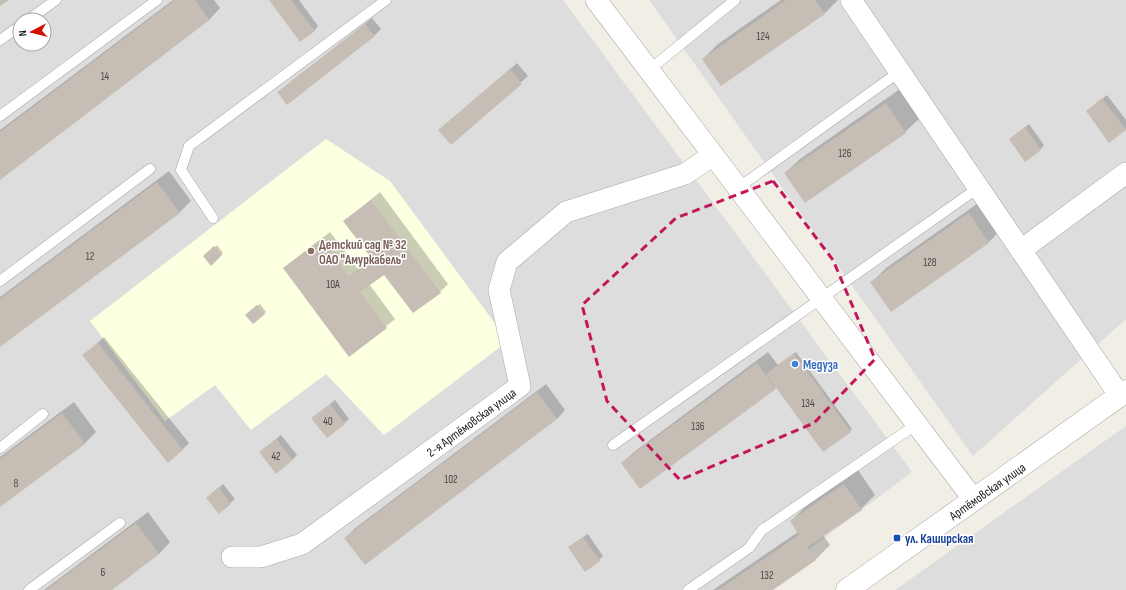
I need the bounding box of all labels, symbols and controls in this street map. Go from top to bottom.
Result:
north arrow [12,12,52,52]
text: N [16,29,29,37]
house number: 124 [756,30,770,43]
house number: 14 [101,70,110,83]
house number: 126 [838,147,852,160]
place label: Детский сад № 32 ОАО "Амуркабель" [319,237,407,268]
marker: Детский сад № 32 ОАО "Амуркабель" [306,246,316,256]
house number: 12 [86,250,95,263]
house number: 128 [923,256,937,269]
house number: 10А [326,278,340,291]
place label: Медуза [803,357,838,373]
marker: Медуза [790,359,800,369]
street label: 2-я Артёмовская улица [424,385,519,461]
house number: 134 [801,397,815,410]
house number: 40 [323,415,333,428]
house number: 136 [691,420,705,433]
house number: 42 [271,450,281,463]
street label: Артёмовская улица [946,460,1029,525]
house number: 102 [444,473,458,486]
house number: 8 [14,477,19,490]
place label: ул. Каширская [905,531,973,547]
marker: ул. Каширская [892,533,902,543]
house number: 6 [101,566,106,579]
house number: 132 [760,569,774,582]

